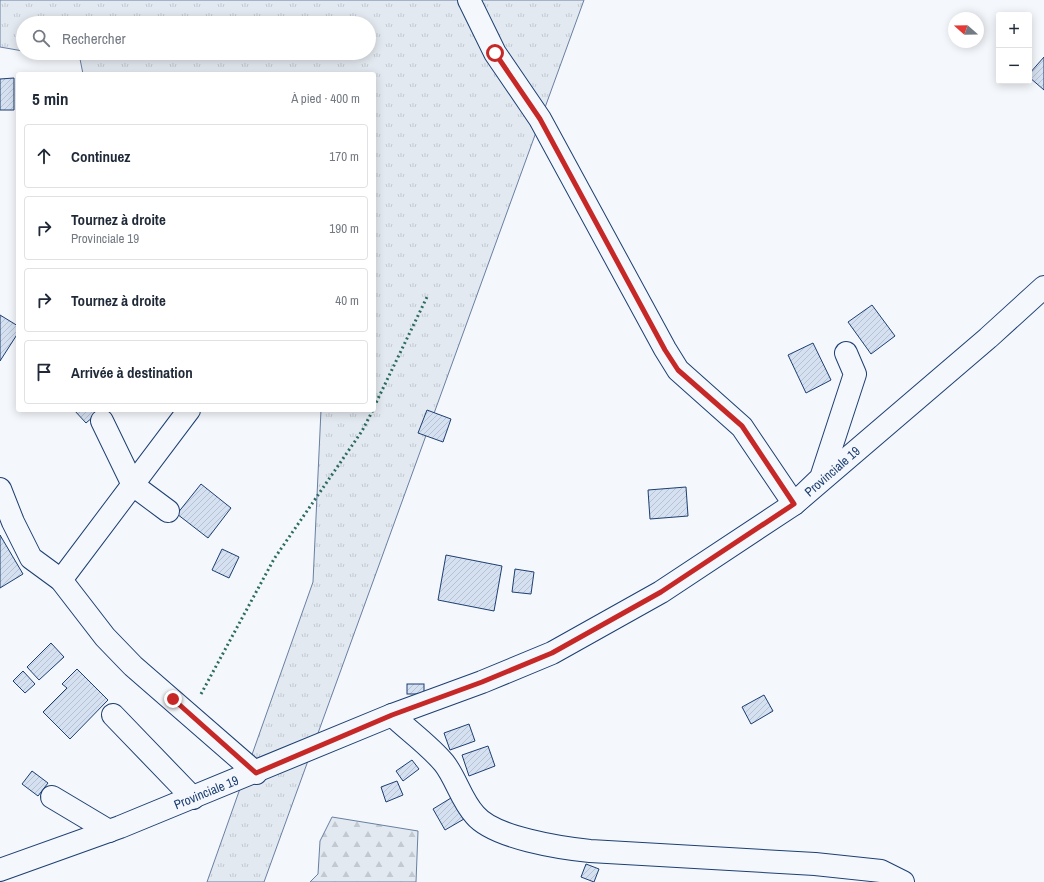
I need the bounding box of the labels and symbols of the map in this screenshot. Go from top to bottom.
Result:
north arrow [948,12,984,48]
route start [486,44,504,62]
street label: Provinciale 19 [801,443,864,500]
route end [164,690,182,708]
street label: Provinciale 19 [171,772,241,813]

